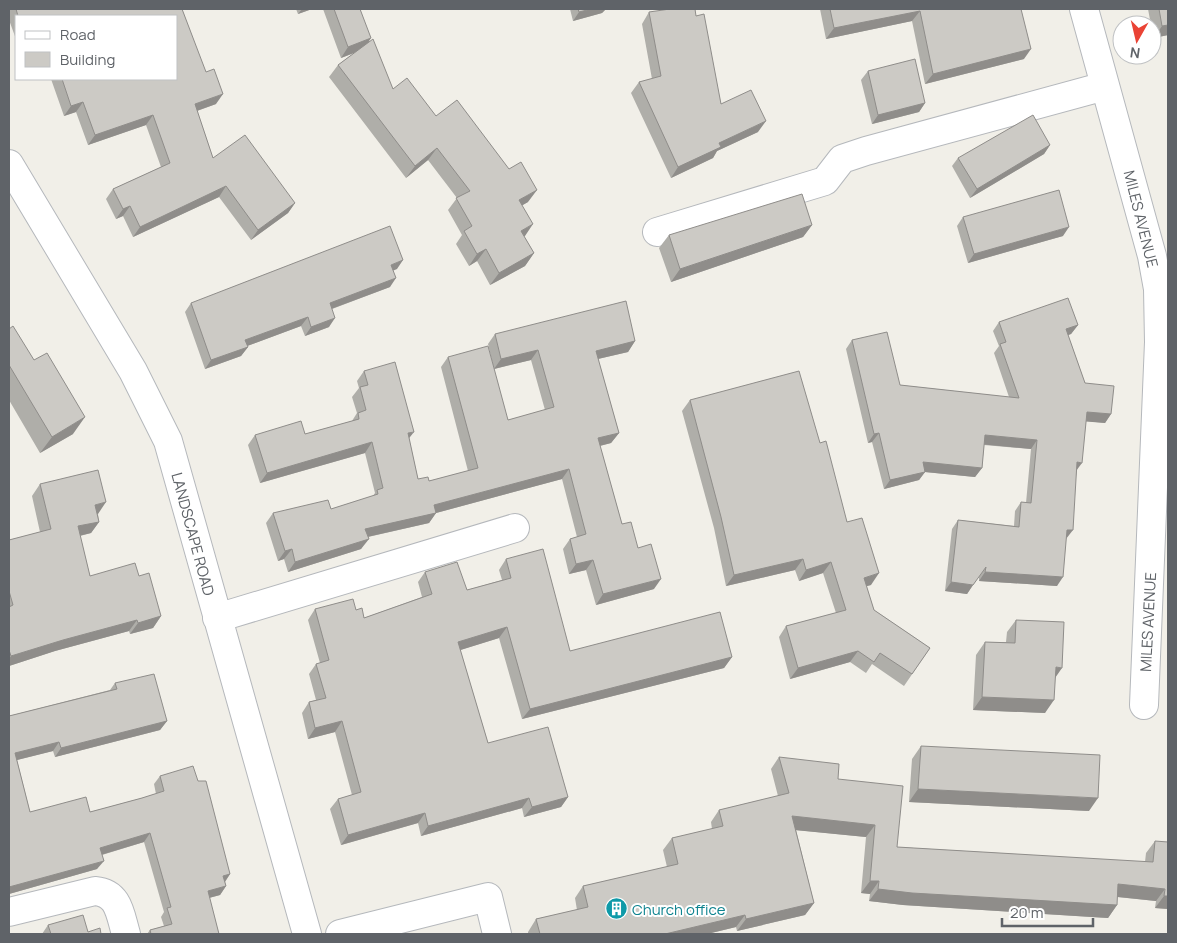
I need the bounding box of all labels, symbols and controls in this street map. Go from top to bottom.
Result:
legend [15,15,178,80]
north arrow [1112,15,1162,65]
text: Road [60,24,96,45]
text: N [1129,43,1141,63]
text: Building [60,49,115,70]
street label: MILES AVENUE [1119,168,1163,270]
street label: LANDSCAPE ROAD [166,470,220,598]
street label: MILES AVENUE [1135,572,1161,672]
scale bar [1002,896,1093,928]
building icon: Church office [604,897,628,921]
place label: Church office [632,899,726,920]
text: 20 m [1010,902,1043,923]

